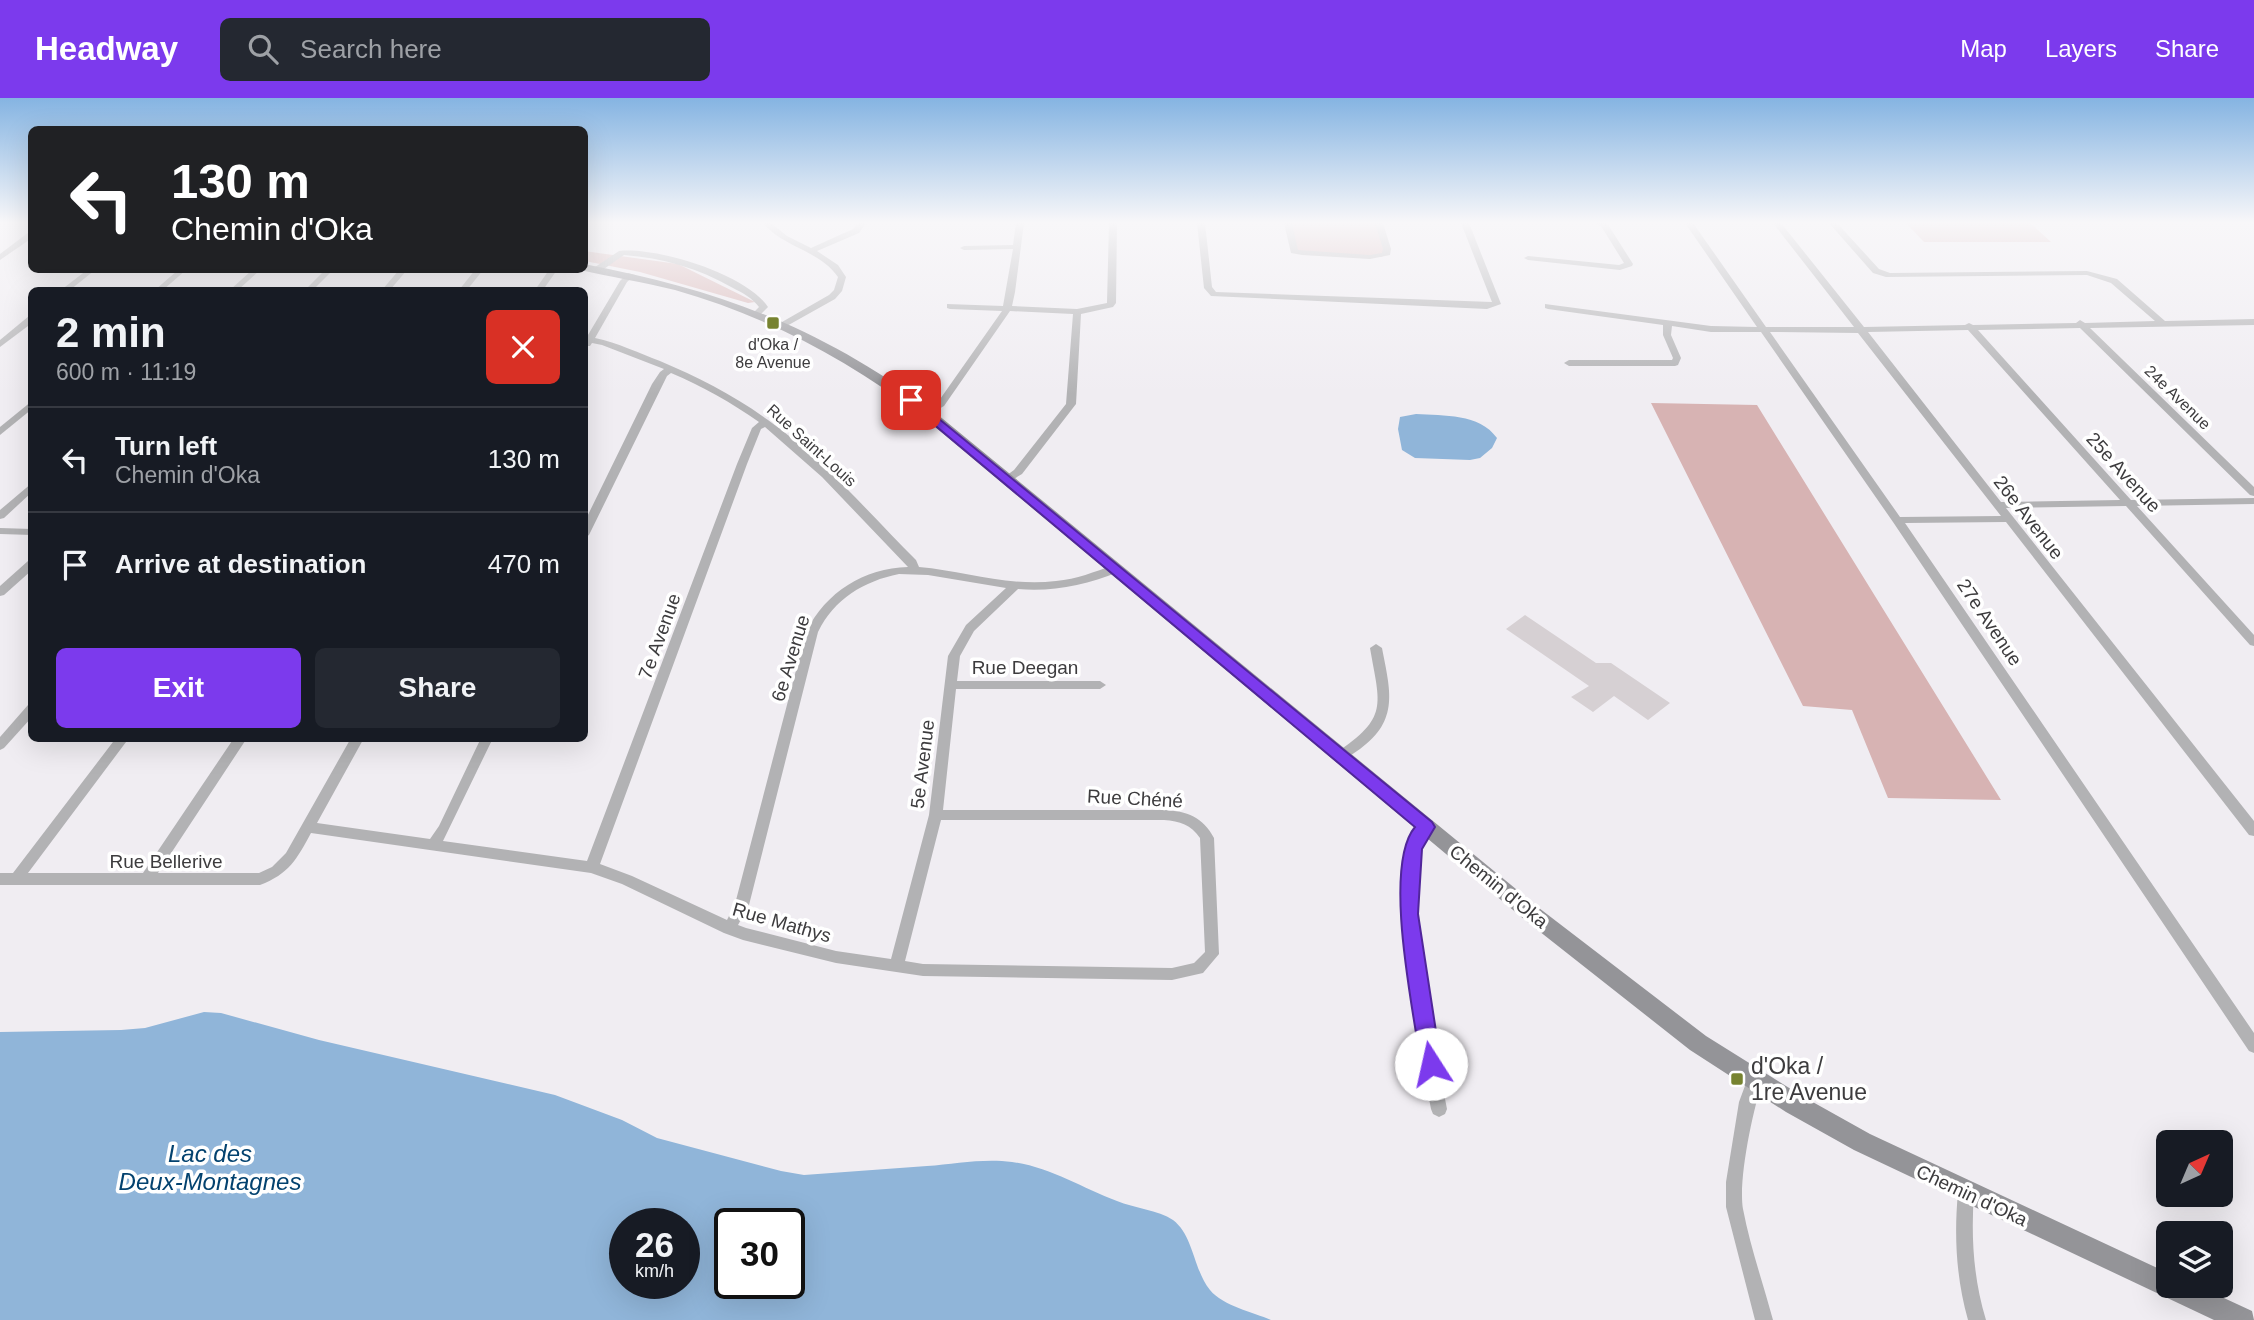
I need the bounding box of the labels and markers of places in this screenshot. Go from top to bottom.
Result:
marker: d'Oka / 8e Avenue [765,315,781,331]
place label: d'Oka / 8e Avenue [735,336,811,371]
pin [881,370,941,430]
place label: d'Oka / 1re Avenue [1751,1053,1867,1105]
marker: d'Oka / 1re Avenue [1729,1071,1745,1087]

